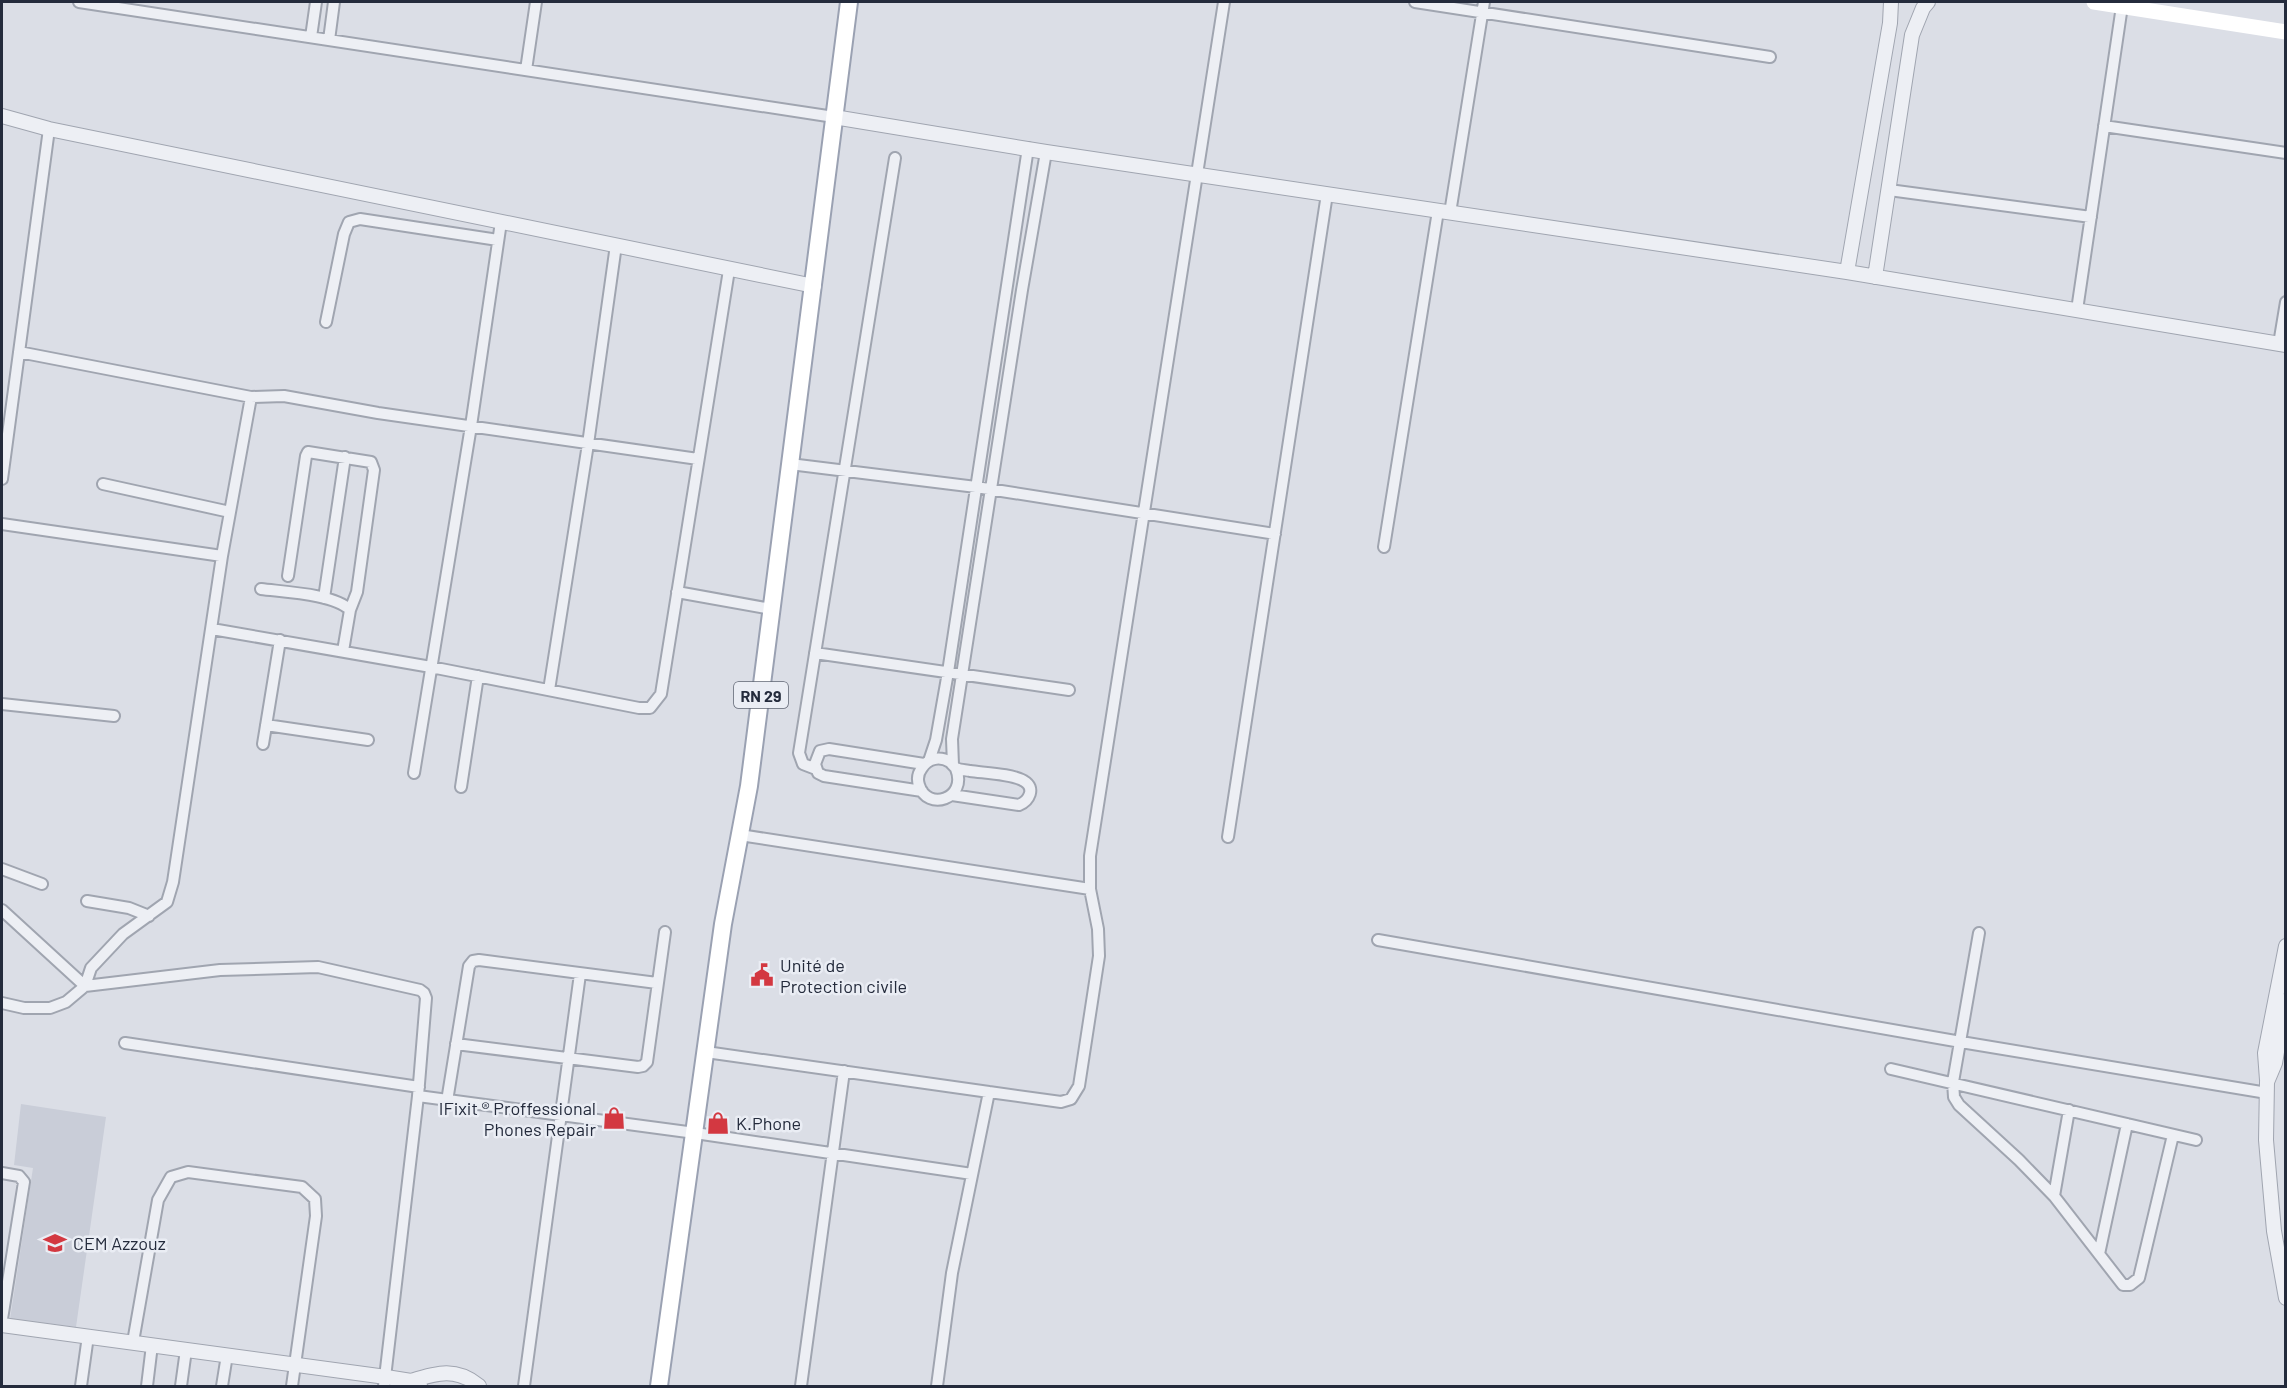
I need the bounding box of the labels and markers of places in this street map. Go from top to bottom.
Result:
place label: Unité de Protection civile [780,954,907,997]
public building icon: Unité de Protection civile [749,962,775,988]
place label: IFixit ® Proffessional Phones Repair [439,1097,596,1140]
shop icon: IFixit ® Proffessional Phones Repair [601,1105,627,1131]
shop icon: K.Phone [705,1110,731,1136]
place label: K.Phone [736,1112,801,1134]
school or university icon: CEM Azzouz [42,1230,68,1256]
place label: CEM Azzouz [73,1232,166,1254]

